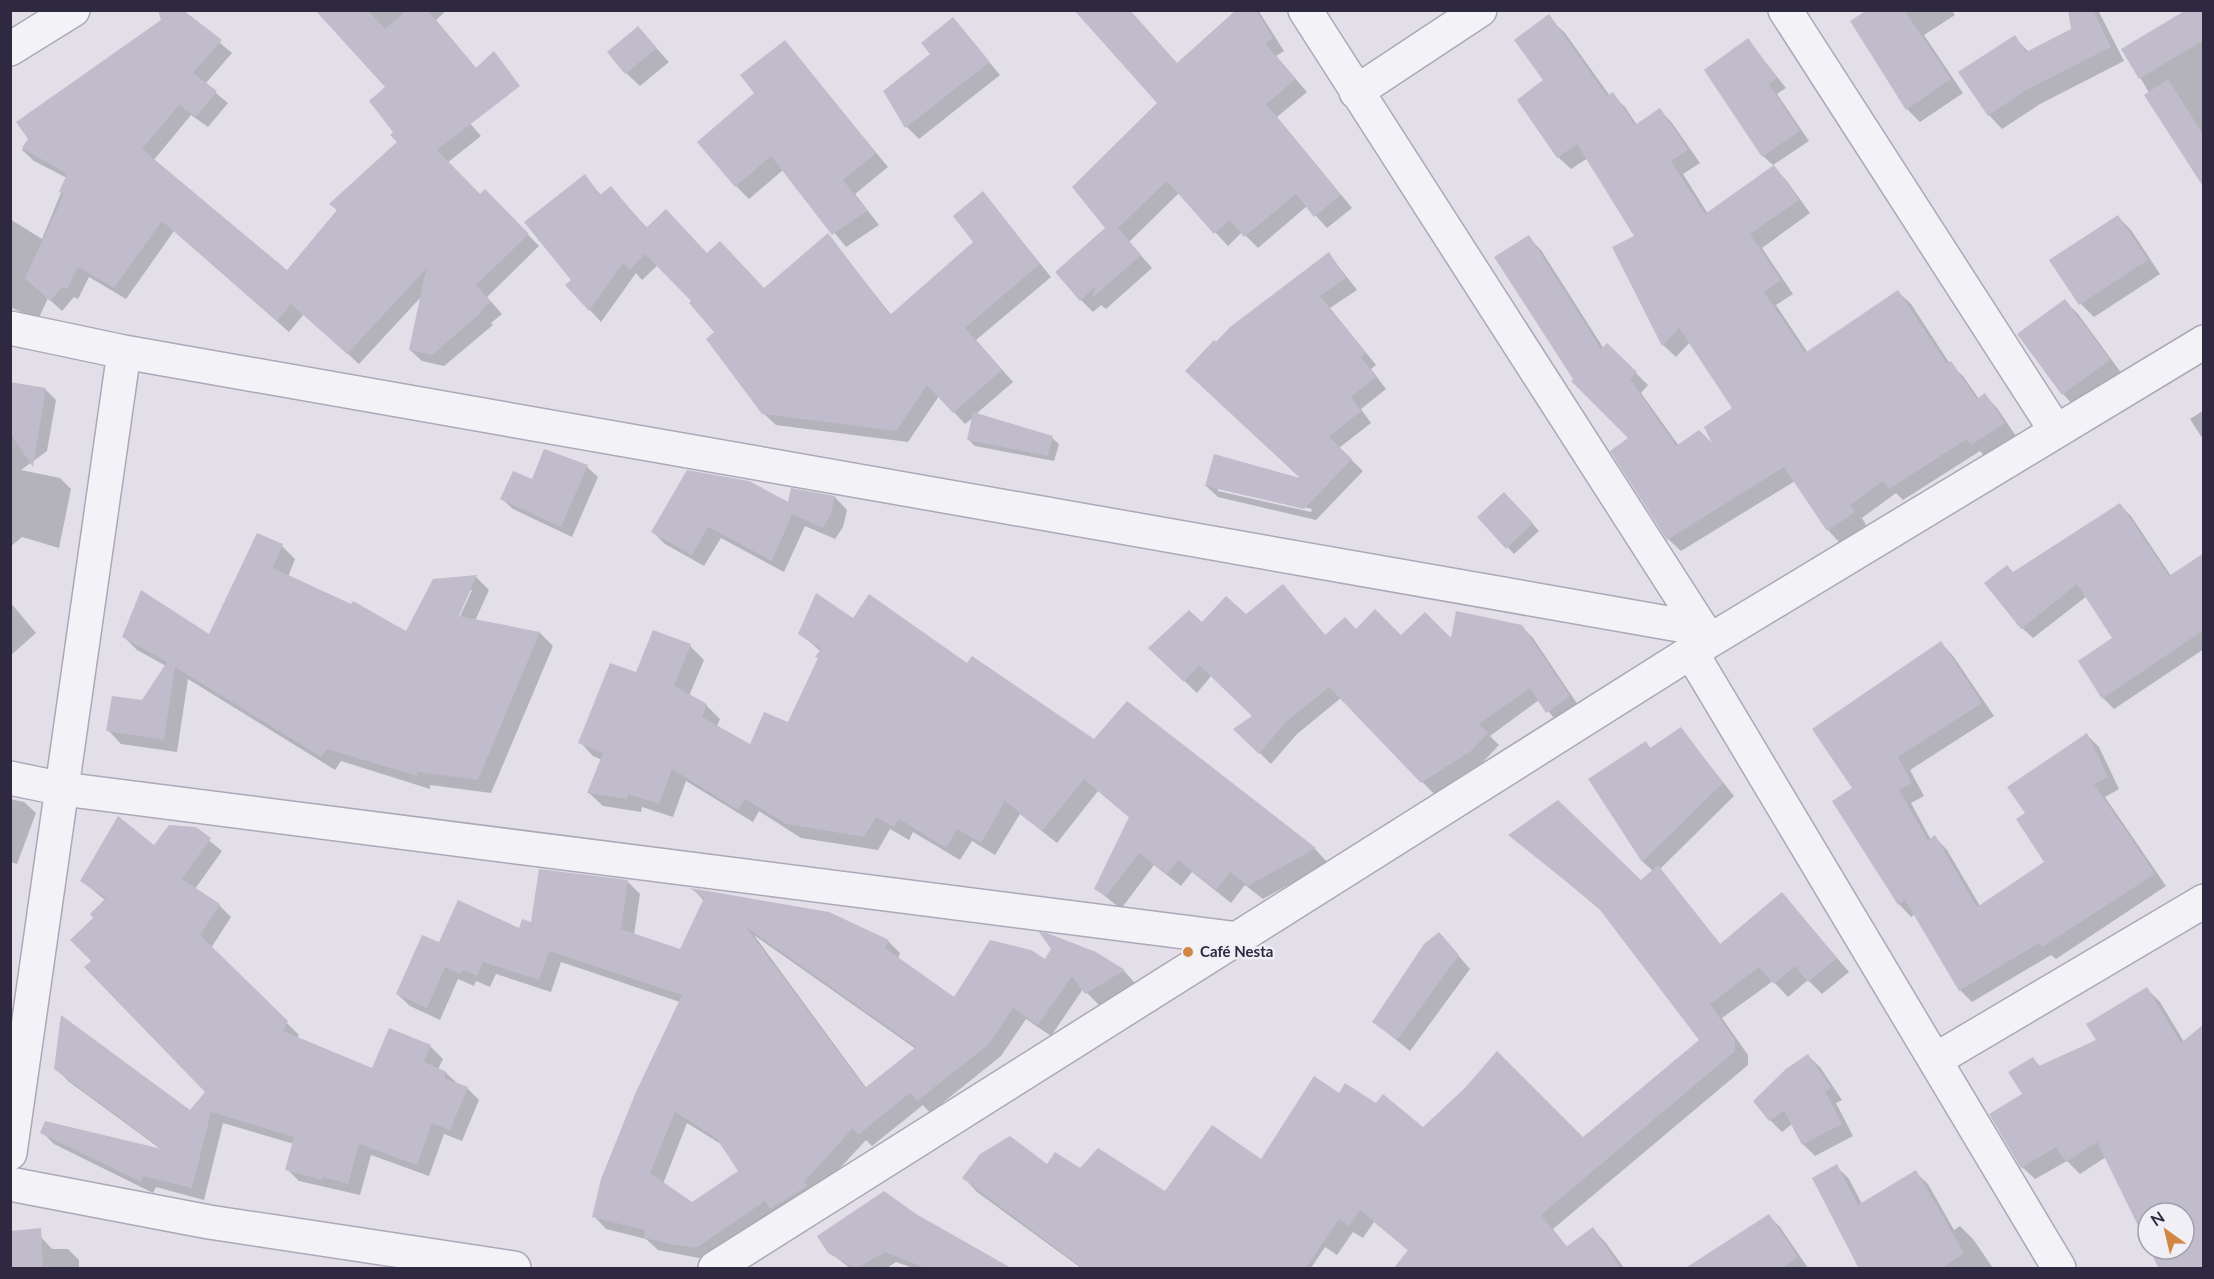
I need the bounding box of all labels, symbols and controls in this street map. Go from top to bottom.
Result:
place label: Café Nesta [1200,942,1273,960]
marker: Café Nesta [1181,945,1195,959]
north arrow [2136,1201,2196,1261]
text: N [2147,1207,2168,1229]

